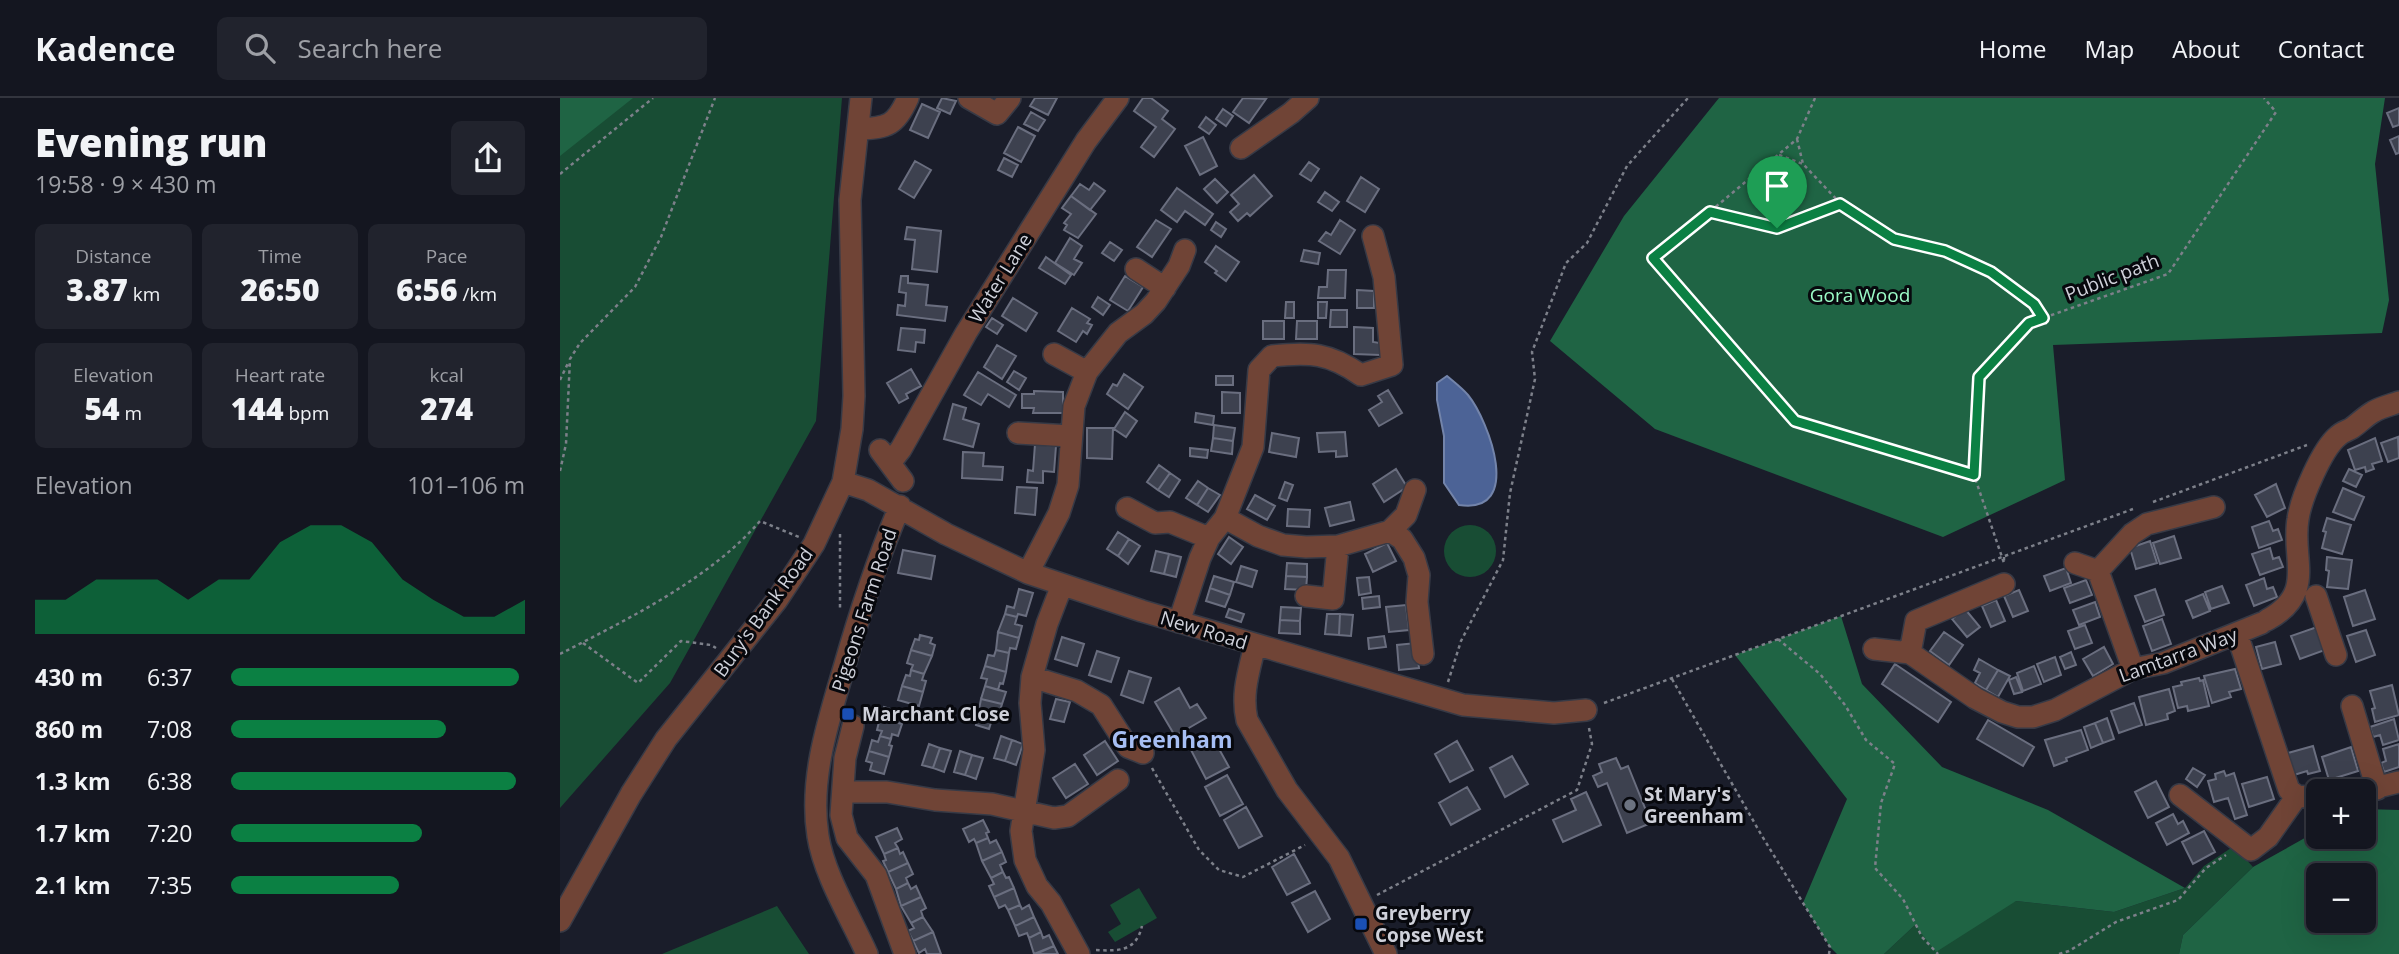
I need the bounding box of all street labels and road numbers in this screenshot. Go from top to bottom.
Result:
street label: Water Lane [962,228,1038,328]
street label: Public path [2061,247,2163,307]
street label: Pigeons Farm Road [825,525,903,695]
street label: Bury's Bank Road [707,542,819,682]
street label: New Road [1157,604,1251,656]
street label: Lamtarra Way [2115,621,2241,688]

